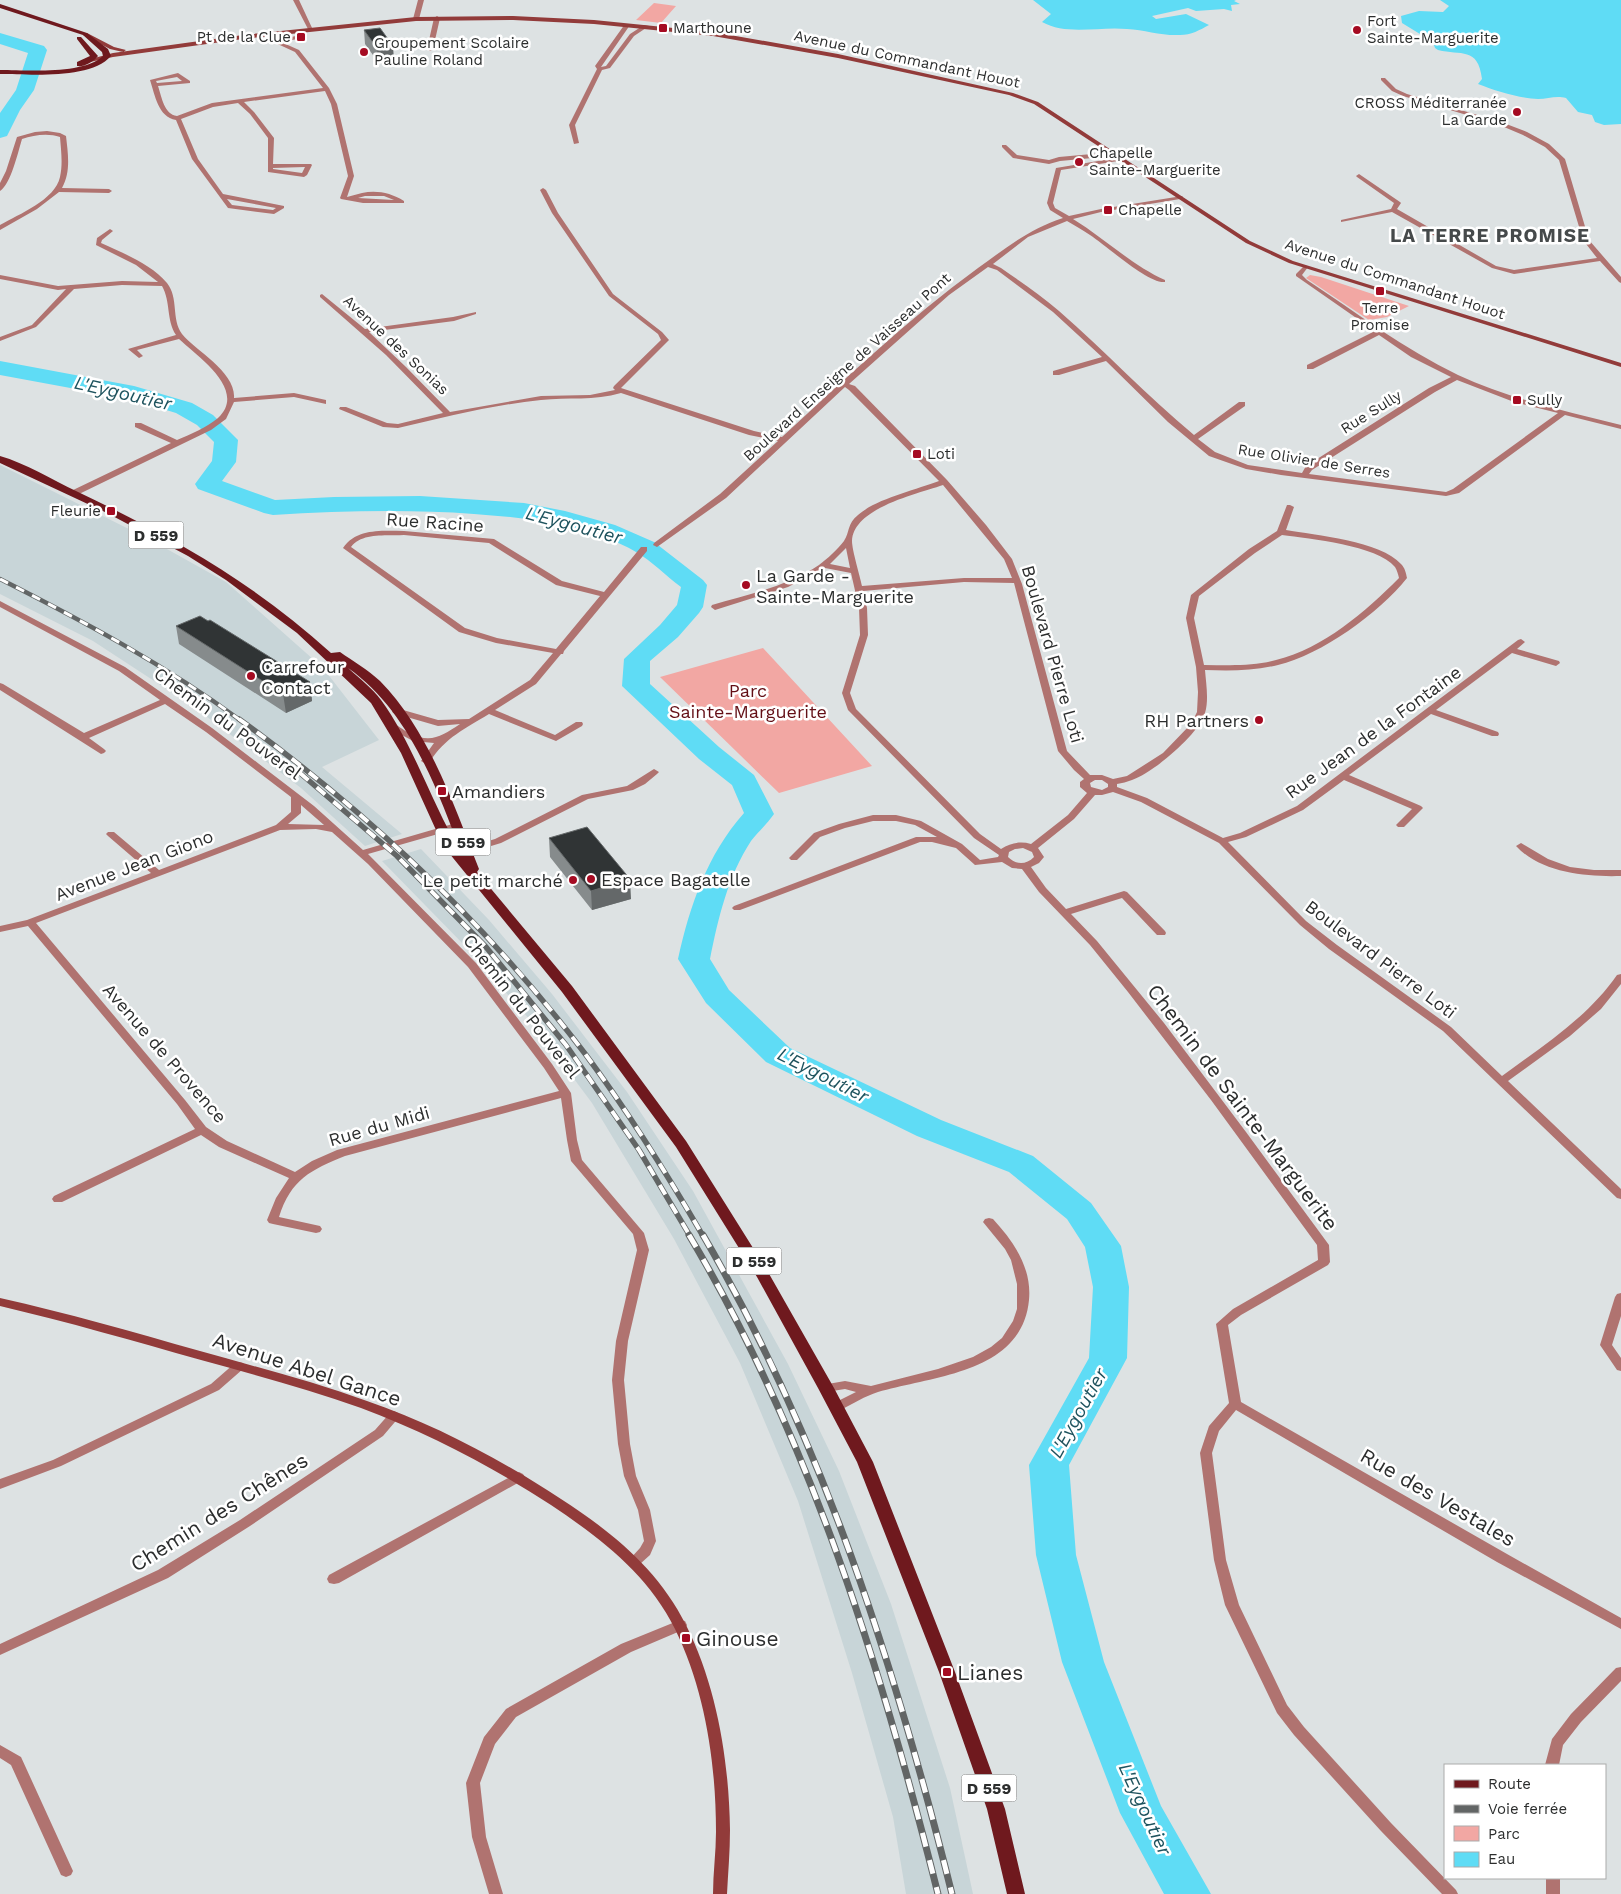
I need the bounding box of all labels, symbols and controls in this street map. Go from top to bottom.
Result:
place label: Fort Sainte-Marguerite [1367,12,1499,47]
place label: Marthoune [673,19,752,37]
marker: Marthoune [657,22,669,34]
marker: Fort Sainte-Marguerite [1351,24,1363,36]
street label: Avenue du Commandant Houot [792,26,1022,92]
place label: Pt de la Clue [197,28,291,46]
marker: Pt de la Clue [295,31,307,43]
place label: Groupement Scolaire Pauline Roland [374,34,529,69]
marker: Groupement Scolaire Pauline Roland [358,46,370,58]
place label: CROSS Méditerranée La Garde [1354,94,1507,129]
marker: CROSS Méditerranée La Garde [1511,106,1523,118]
place label: Chapelle Sainte-Marguerite [1089,144,1221,179]
marker: Chapelle Sainte-Marguerite [1073,156,1085,168]
place label: Chapelle [1118,201,1182,219]
marker: Chapelle [1102,204,1114,216]
district label: LA TERRE PROMISE [1390,224,1590,247]
street label: Avenue du Commandant Houot [1283,235,1508,323]
street label: Boulevard Enseigne de Vaisseau Pont [740,269,955,465]
marker: Terre Promise [1374,285,1386,297]
street label: Avenue des Sonias [340,292,452,399]
place label: Terre Promise [1351,299,1409,334]
water label: L'Eygoutier [72,371,174,415]
street label: Rue Sully [1337,386,1405,438]
place label: Sully [1527,391,1563,409]
marker: Sully [1511,394,1523,406]
street label: Rue Olivier de Serres [1237,440,1392,482]
place label: Loti [927,445,955,463]
marker: Loti [911,448,923,460]
water label: L'Eygoutier [523,501,625,549]
place label: Fleurie [51,502,101,520]
marker: Fleurie [105,505,117,517]
street label: Rue Racine [385,508,485,536]
road number: D 559 [128,522,184,548]
street label: Boulevard Pierre Loti [1018,563,1088,745]
place label: La Garde - Sainte-Marguerite [756,565,914,607]
marker: La Garde - Sainte-Marguerite [740,579,752,591]
place label: Carrefour Contact [261,656,344,698]
street label: Rue Jean de la Fontaine [1281,661,1465,803]
street label: Chemin du Pouverel [150,662,306,784]
marker: Carrefour Contact [245,670,257,682]
park label: Parc Sainte-Marguerite [669,680,827,722]
place label: RH Partners [1144,710,1249,731]
marker: RH Partners [1253,714,1265,726]
place label: Amandiers [452,781,545,802]
marker: Amandiers [436,785,448,797]
street label: Avenue Jean Giono [52,825,216,905]
road number: D 559 [436,829,490,856]
place label: Espace Bagatelle [601,869,751,890]
place label: Le petit marché [423,870,563,891]
marker: Espace Bagatelle [585,873,597,885]
marker: Le petit marché [567,874,579,886]
street label: Boulevard Pierre Loti [1301,895,1461,1023]
street label: Chemin du Pouverel [459,930,585,1083]
street label: Avenue de Provence [99,979,231,1127]
street label: Chemin de Sainte-Marguerite [1142,979,1344,1235]
water label: L'Eygoutier [774,1042,873,1108]
street label: Rue du Midi [326,1102,432,1150]
road number: D 559 [726,1248,782,1274]
street label: Avenue Abel Gance [210,1327,404,1411]
water label: L'Eygoutier [1044,1364,1112,1462]
street label: Rue des Vestales [1356,1442,1520,1552]
street label: Chemin des Chênes [126,1447,312,1577]
place label: Ginouse [696,1626,779,1651]
marker: Ginouse [680,1632,692,1644]
place label: Lianes [957,1660,1023,1685]
marker: Lianes [941,1666,953,1678]
water label: L'Eygoutier [1114,1759,1177,1859]
legend [1444,1764,1606,1879]
road number: D 559 [962,1775,1016,1802]
text: Route [1488,1775,1531,1793]
text: Voie ferrée [1488,1800,1567,1818]
text: Parc [1488,1825,1520,1843]
text: Eau [1488,1850,1515,1868]

